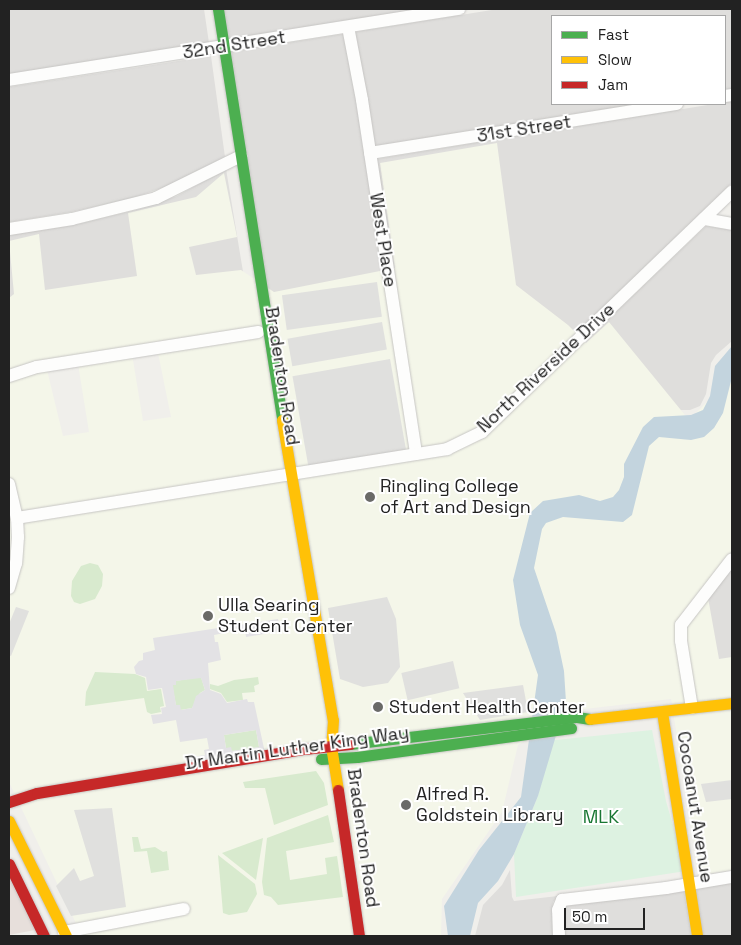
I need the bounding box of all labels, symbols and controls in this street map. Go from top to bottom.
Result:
legend [551,15,726,105]
text: Fast [598,25,629,44]
street label: 32nd Street [181,26,287,64]
text: Slow [598,50,632,69]
text: Jam [598,75,628,94]
street label: 31st Street [475,111,573,147]
street label: West Place [365,191,401,289]
street label: North Riverside Drive [473,299,619,437]
street label: Bradenton Road [260,305,304,447]
place label: Ringling College of Art and Design [380,476,531,518]
marker: Ringling College of Art and Design [364,491,376,503]
place label: Ulla Searing Student Center [218,595,353,638]
marker: Ulla Searing Student Center [202,610,214,622]
place label: Student Health Center [389,696,585,718]
marker: Student Health Center [371,700,385,714]
street label: Dr Martin Luther King Way [184,722,410,774]
street label: Cocoanut Avenue [672,730,718,884]
street label: Bradenton Road [343,767,383,909]
place label: Alfred R. Goldstein Library [416,784,563,826]
marker: Alfred R. Goldstein Library [400,799,412,811]
park label: MLK [583,806,619,828]
scale bar [566,898,647,930]
text: 50 m [572,907,607,926]

